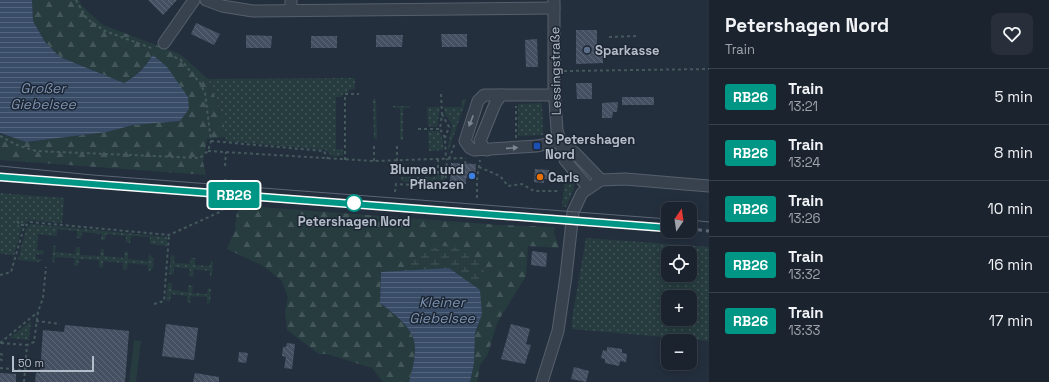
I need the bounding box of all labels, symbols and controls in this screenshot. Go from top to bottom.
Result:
text: Petershagen Nord [725,13,889,38]
button: heart [991,13,1033,55]
street label: Lessingstraße [546,27,565,115]
text: Train [725,41,755,58]
place label: Sparkasse [595,42,660,59]
marker: Sparkasse [582,45,592,55]
water label: Großer Giebelsee [10,79,77,113]
text: Train [788,79,824,98]
text: 5 min [994,87,1033,106]
text: RB26 [733,88,768,106]
text: 13:21 [788,98,818,115]
one-way arrow [468,115,474,127]
place label: S Petershagen Nord [545,131,635,163]
text: Train [788,135,824,154]
marker: S Petershagen Nord [532,141,542,151]
text: 8 min [994,143,1033,162]
one-way arrow [506,144,518,151]
text: RB26 [733,144,768,162]
text: 13:24 [788,154,820,171]
place label: Blumen und Pflanzen [390,161,464,193]
place label: Carls [548,169,579,186]
marker: Blumen und Pflanzen [467,171,477,181]
marker: Carls [535,172,545,182]
line badge: RB26 [206,182,262,208]
text: RB26 [216,186,252,204]
text: Train [788,191,824,210]
marker: Petershagen Nord [345,194,363,212]
text: 10 min [987,199,1033,218]
text: RB26 [733,200,768,218]
north arrow [661,202,697,238]
map controls [661,202,697,370]
text: 13:26 [788,210,821,227]
place label: Petershagen Nord [298,213,410,230]
button: locate [661,246,697,282]
text: Train [788,247,824,266]
text: 16 min [988,255,1033,274]
text: RB26 [733,256,768,274]
text: 13:32 [788,266,820,283]
button: + [661,290,697,326]
water label: Kleiner Giebelsee [409,293,476,327]
text: Train [788,303,824,322]
text: 17 min [989,311,1033,330]
text: RB26 [733,312,768,330]
text: 13:33 [788,322,820,339]
button: − [661,334,697,370]
scale bar [12,354,94,373]
text: 50 m [18,356,44,370]

